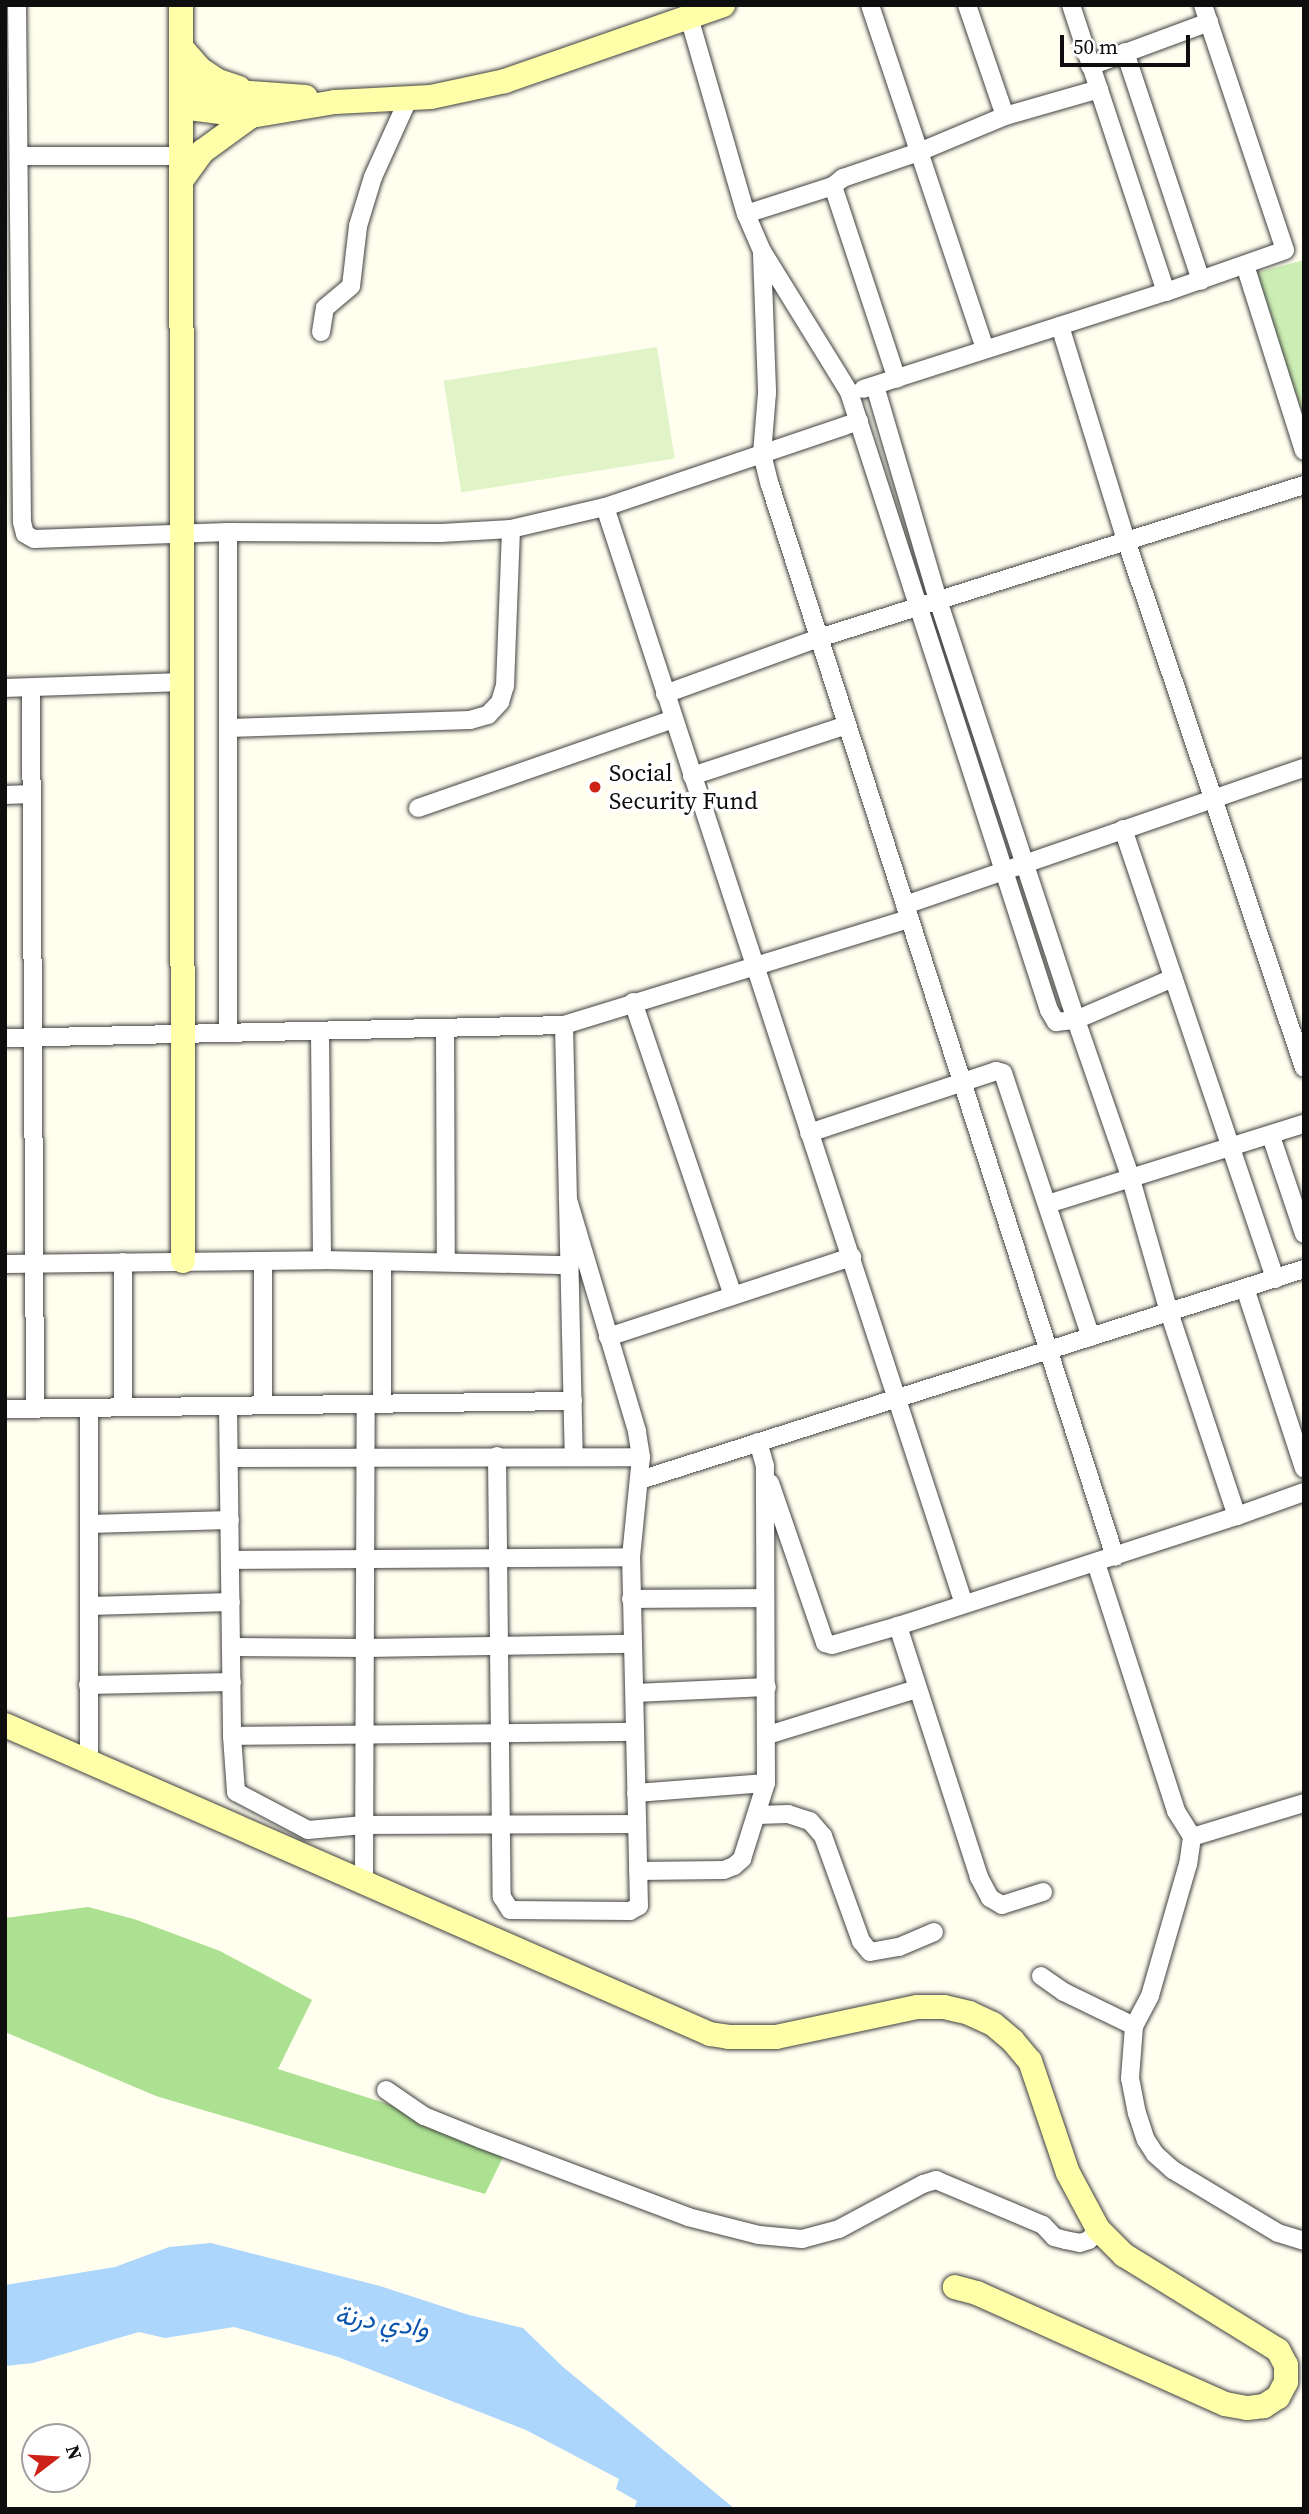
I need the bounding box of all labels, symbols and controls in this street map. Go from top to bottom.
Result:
scale bar [1064,21,1194,65]
text: 50 m [1073,32,1118,61]
place label: Social Security Fund [609,759,758,815]
marker: Social Security Fund [587,779,603,795]
water label: وادي درنة [333,2299,431,2345]
north arrow [21,2423,91,2493]
text: N [60,2442,89,2463]

